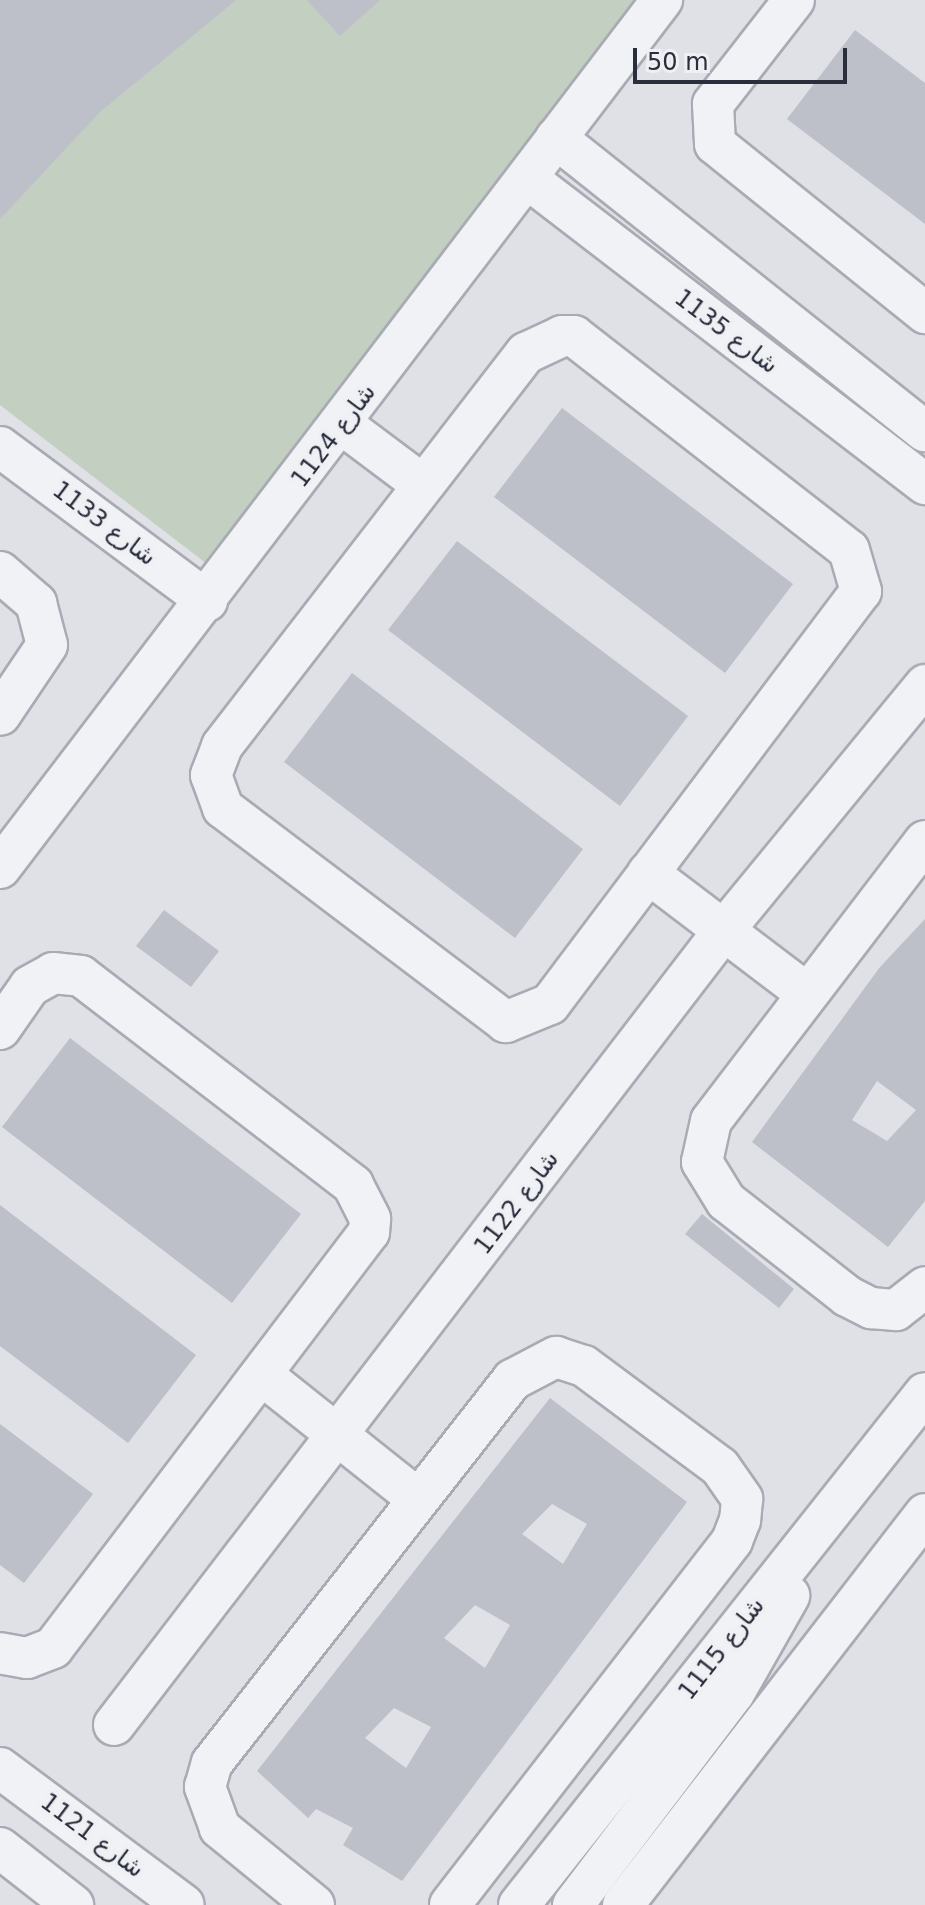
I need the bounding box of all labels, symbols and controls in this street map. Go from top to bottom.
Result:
scale bar [637,32,851,82]
text: 50 m [647,48,709,76]
street label: شارع 1135 [669,284,783,380]
street label: شارع 1124 [286,379,382,493]
street label: شارع 1133 [47,476,161,572]
street label: شارع 1122 [469,1146,565,1260]
street label: شارع 1115 [673,1592,771,1706]
street label: شارع 1121 [35,1788,149,1884]

